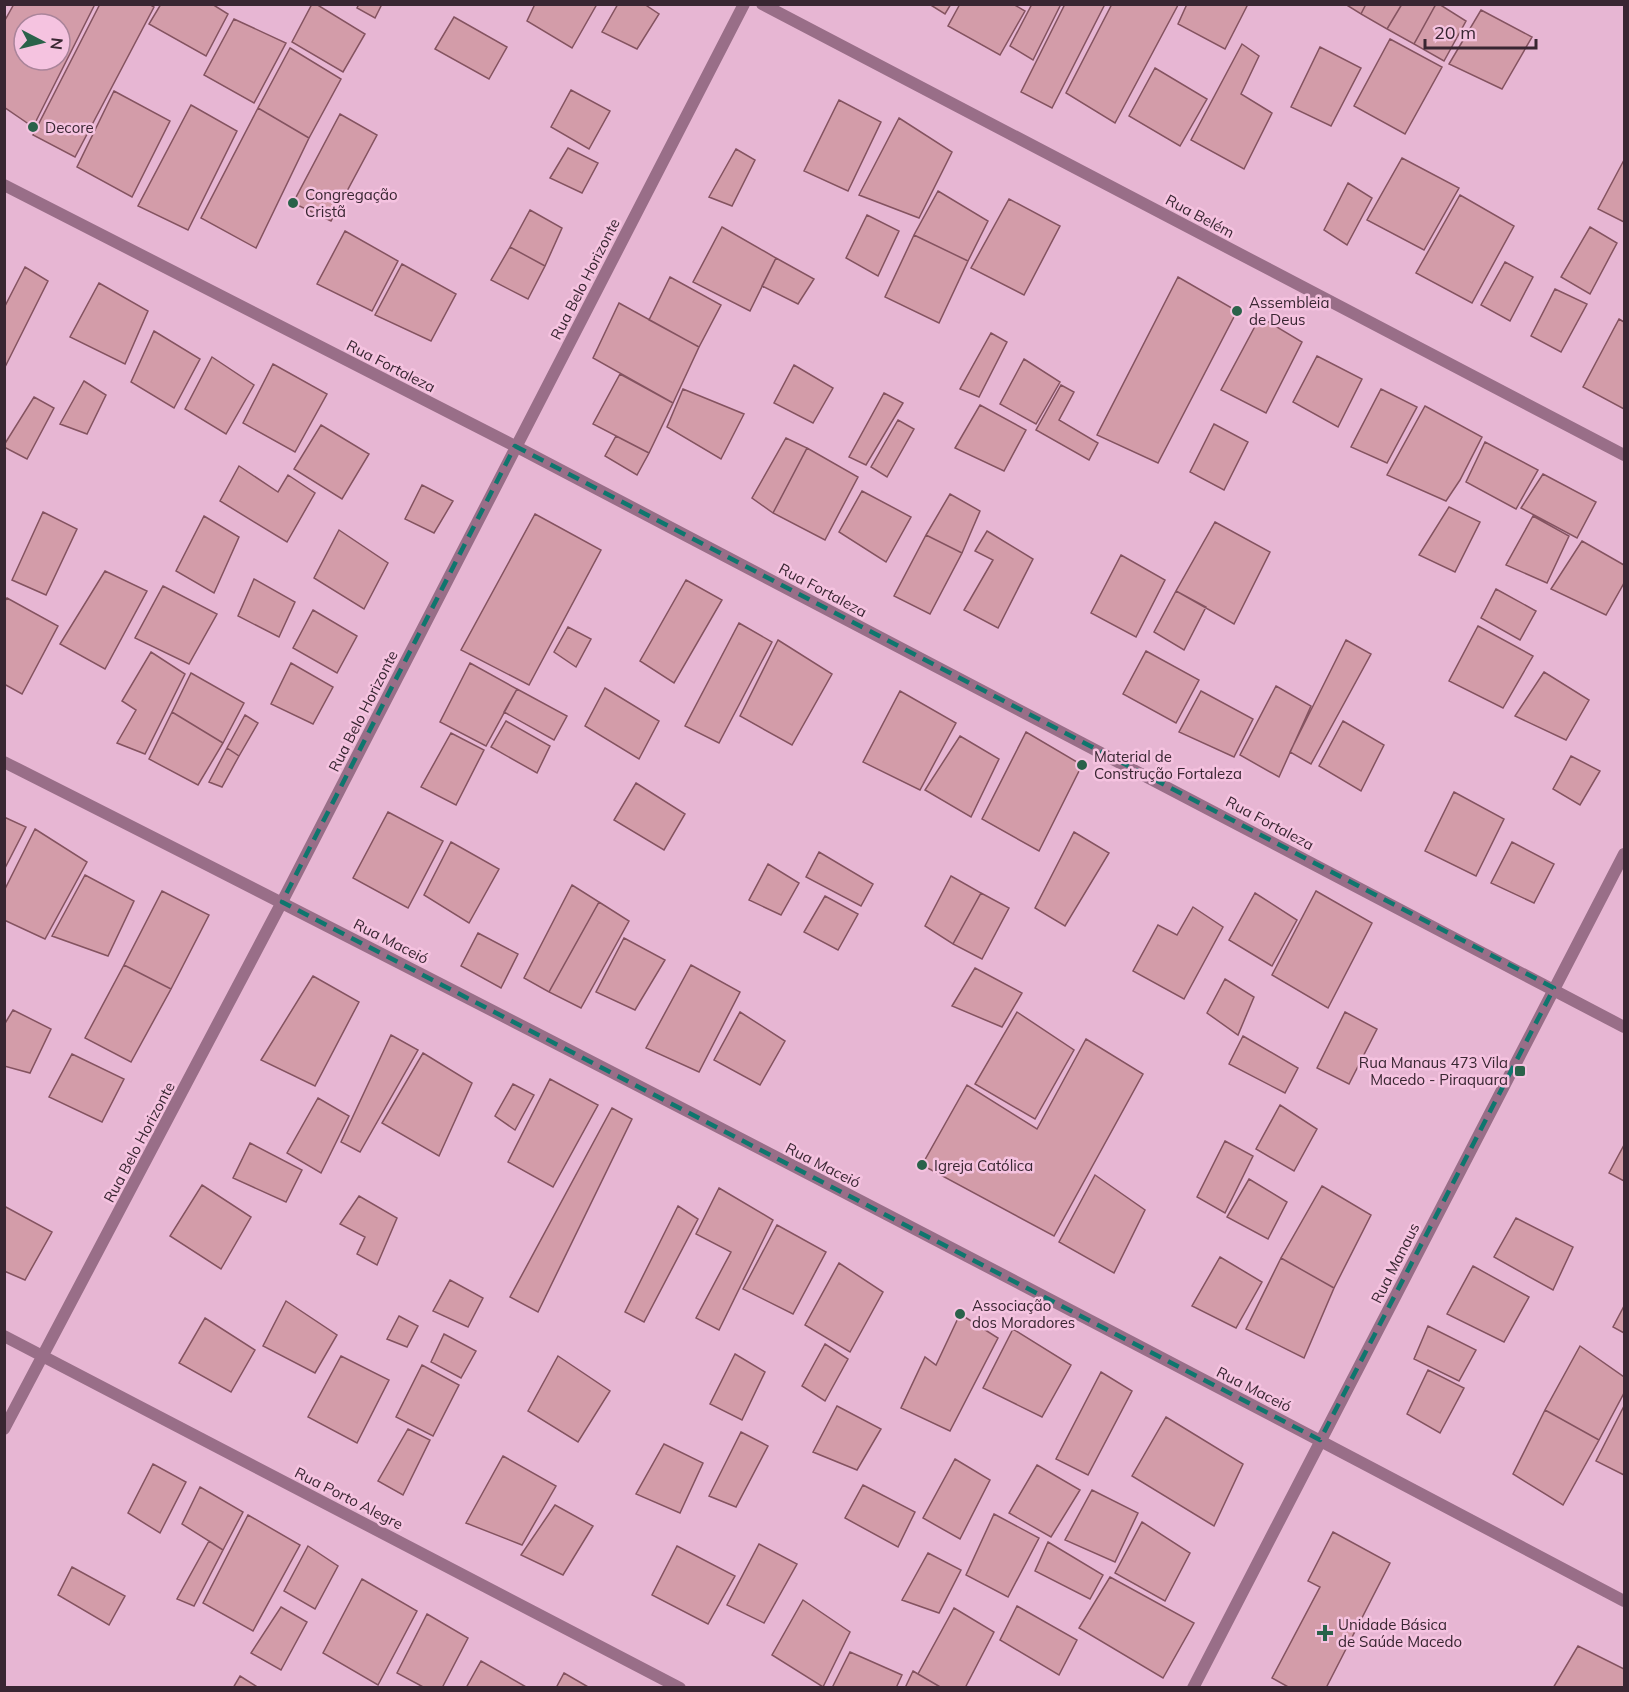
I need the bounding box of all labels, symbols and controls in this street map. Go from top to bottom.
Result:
north arrow [12,12,72,72]
scale bar [1425,12,1536,50]
text: 20 m [1434,21,1476,44]
text: N [46,37,68,51]
place label: Decore [45,118,94,137]
marker: Decore [26,120,40,134]
place label: Congregação Cristã [305,185,398,221]
street label: Rua Belém [1162,190,1238,242]
marker: Congregação Cristã [286,196,300,210]
street label: Rua Belo Horizonte [546,215,624,343]
place label: Assembleia de Deus [1249,293,1329,329]
marker: Assembleia de Deus [1230,304,1244,318]
street label: Rua Fortaleza [343,335,439,397]
street label: Rua Fortaleza [776,559,870,621]
street label: Rua Belo Horizonte [324,647,402,775]
place label: Material de Construção Fortaleza [1094,747,1242,783]
marker: Material de Construção Fortaleza [1075,758,1089,772]
street label: Rua Fortaleza [1223,792,1317,854]
street label: Rua Maceió [350,914,432,968]
place label: Rua Manaus 473 Vila Macedo - Piraquara [1359,1053,1508,1089]
marker: Rua Manaus 473 Vila Macedo - Piraquara [1513,1064,1527,1078]
street label: Rua Belo Horizonte [99,1078,179,1206]
street label: Rua Maceió [782,1138,864,1192]
place label: Igreja Católica [934,1156,1033,1175]
marker: Igreja Católica [915,1158,929,1172]
street label: Rua Manaus [1367,1220,1423,1306]
place label: Associação dos Moradores [972,1296,1075,1332]
marker: Associação dos Moradores [953,1307,967,1321]
street label: Rua Maceió [1213,1362,1295,1416]
street label: Rua Porto Alegre [292,1463,406,1533]
place label: Unidade Básica de Saúde Macedo [1338,1615,1462,1651]
marker: Unidade Básica de Saúde Macedo [1316,1624,1334,1642]

